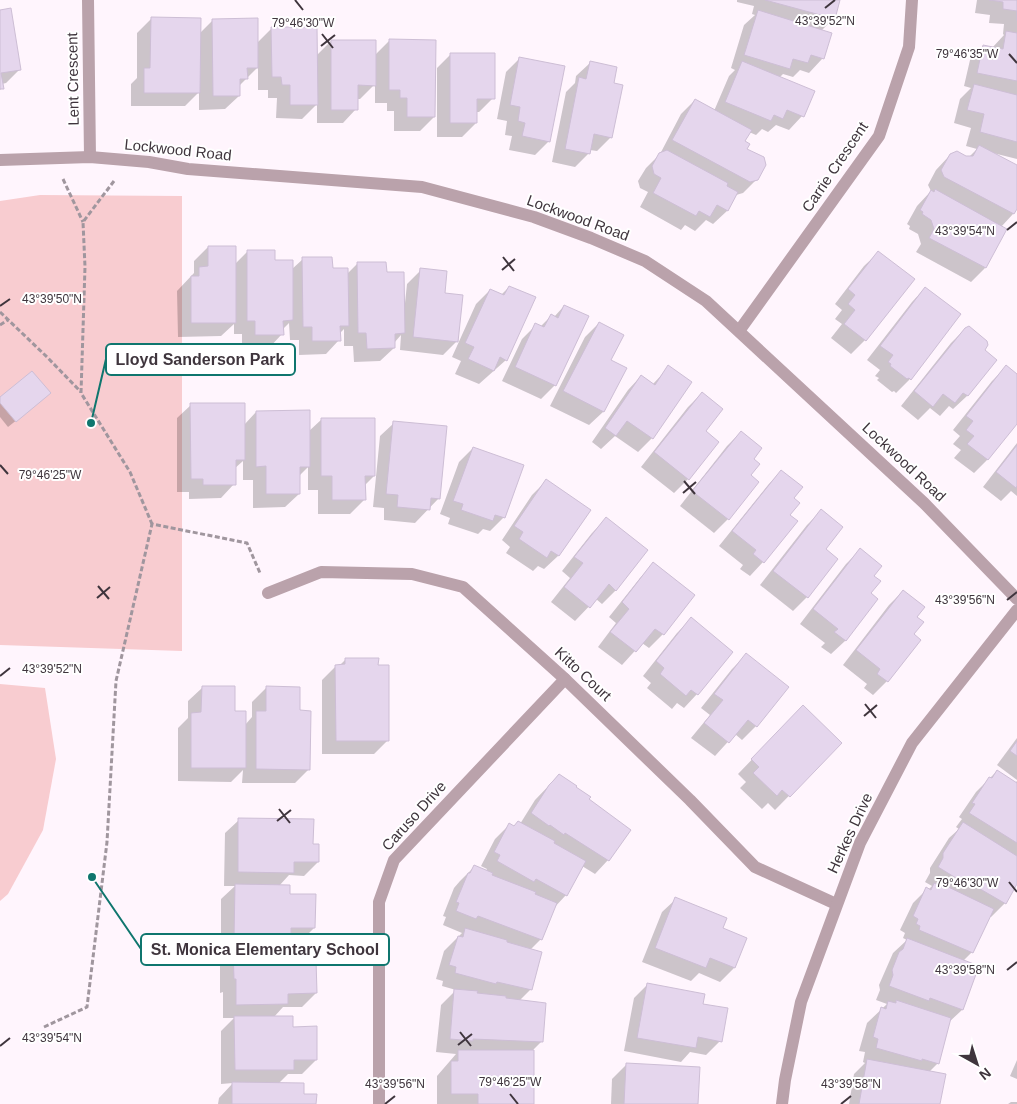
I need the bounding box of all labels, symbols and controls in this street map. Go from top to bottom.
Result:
text: 43°39'52"N [795,14,855,28]
text: 79°46'30"W [272,16,335,30]
street label: Lent Crescent [63,31,82,126]
text: 79°46'35"W [936,47,999,61]
street label: Carrie Crescent [798,118,871,215]
street label: Lockwood Road [124,135,232,164]
street label: Lockwood Road [525,191,632,244]
text: 43°39'54"N [935,224,995,238]
text: 43°39'50"N [22,292,82,306]
callout: Lloyd Sanderson Park [106,344,295,375]
text: Lloyd Sanderson Park [116,351,285,368]
street label: Lockwood Road [859,419,949,505]
text: 79°46'25"W [19,468,82,482]
text: 43°39'56"N [935,593,995,607]
street label: Kitto Court [552,643,616,705]
text: 43°39'52"N [22,662,82,676]
street label: Caruso Drive [378,777,449,854]
street label: Herkes Drive [824,790,876,876]
text: 79°46'30"W [936,876,999,890]
callout: St. Monica Elementary School [141,934,389,965]
text: St. Monica Elementary School [151,941,379,958]
text: 43°39'58"N [935,963,995,977]
text: 43°39'54"N [22,1031,82,1045]
north arrow [952,1039,1002,1089]
text: N [976,1065,994,1084]
text: 79°46'25"W [479,1075,542,1089]
text: 43°39'56"N [365,1077,425,1091]
text: 43°39'58"N [821,1077,881,1091]

